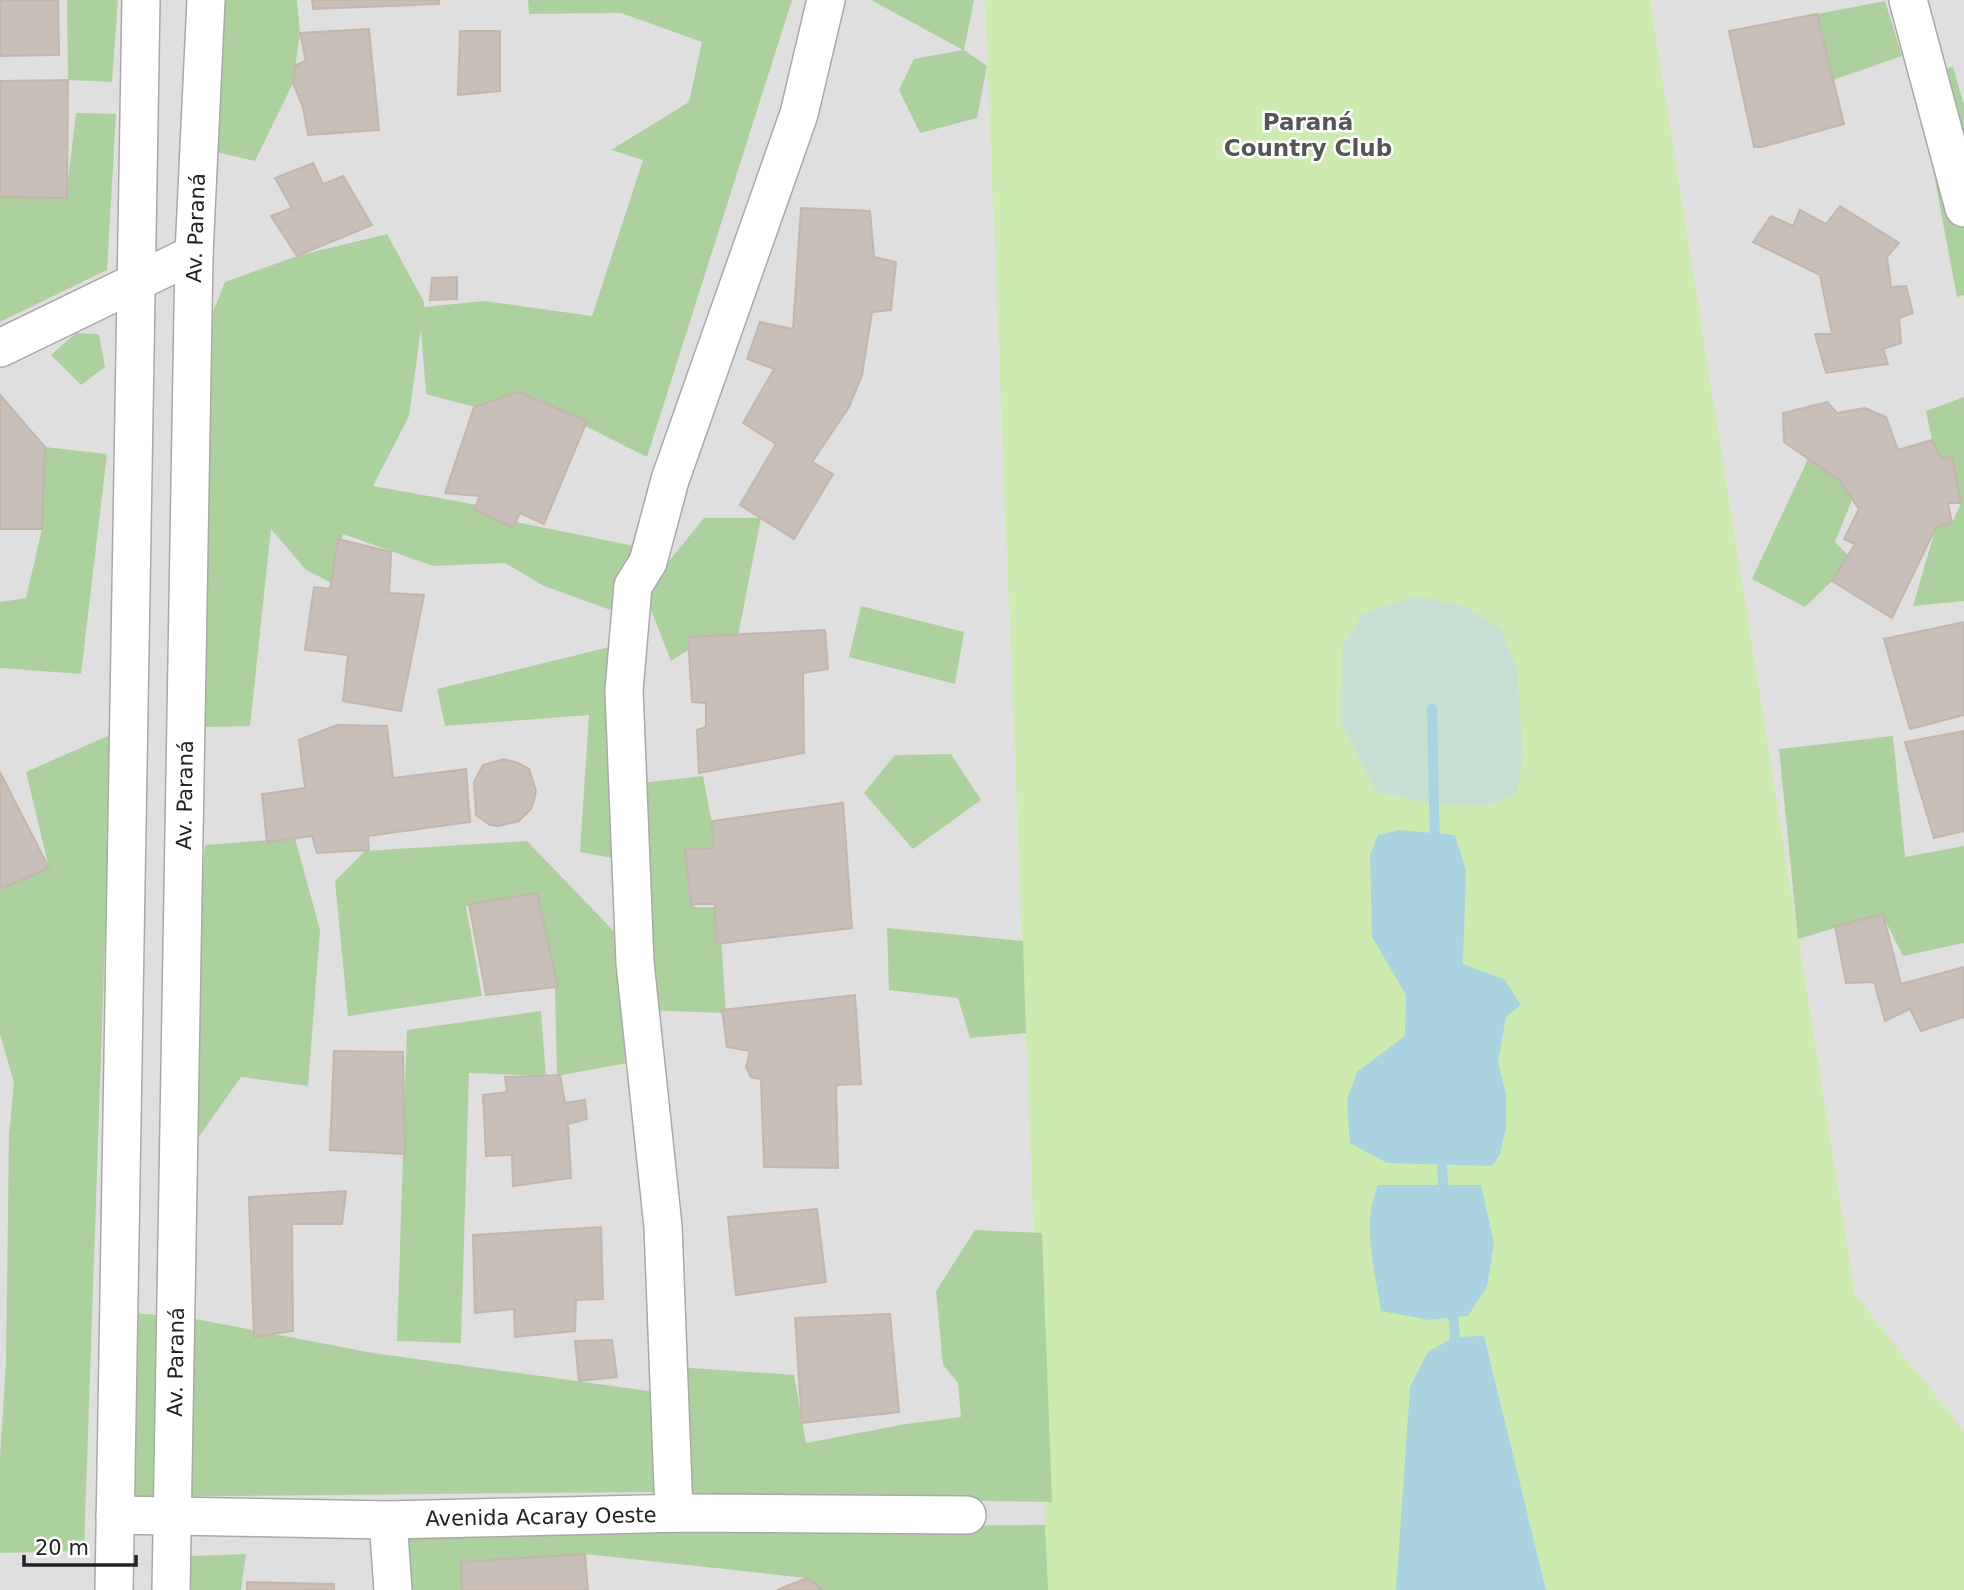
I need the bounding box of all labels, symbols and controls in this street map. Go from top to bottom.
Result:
district label: Paraná Country Club [1224,109,1392,161]
street label: Av. Paraná [182,173,210,283]
street label: Av. Paraná [172,740,198,850]
street label: Av. Paraná [163,1307,189,1417]
street label: Avenida Acaray Oeste [425,1503,657,1531]
scale bar [24,1524,136,1568]
text: 20 m [35,1536,89,1560]

